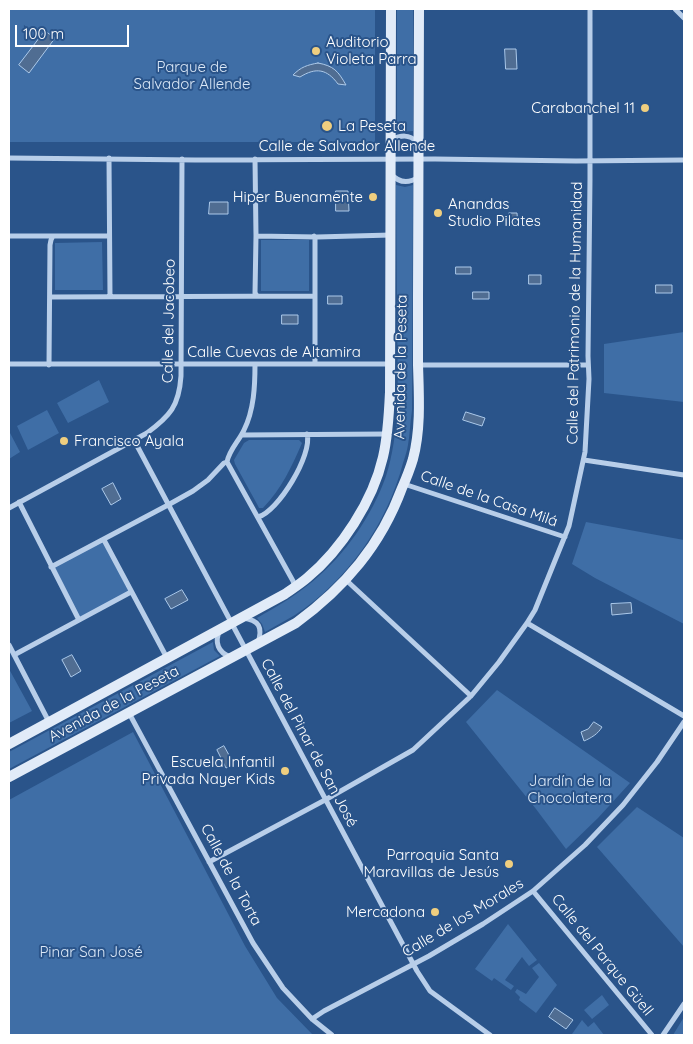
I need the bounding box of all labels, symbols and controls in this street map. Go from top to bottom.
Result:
scale bar [18,15,131,47]
text: 100 m [23,24,64,43]
place label: Auditorio Violeta Parra [326,33,417,68]
marker: Auditorio Violeta Parra [310,45,322,57]
park label: Parque de Salvador Allende [134,58,250,93]
place label: Carabanchel 11 [531,99,635,117]
marker: Carabanchel 11 [639,102,651,114]
place label: La Peseta [338,117,406,135]
marker: La Peseta [320,119,334,133]
street label: Calle de Salvador Allende [259,137,435,155]
street label: Calle del Patrimonio de la Humanidad [564,182,586,444]
place label: Hiper Buenamente [233,188,363,206]
marker: Hiper Buenamente [367,191,379,203]
place label: Anandas Studio Pilates [448,195,541,230]
marker: Anandas Studio Pilates [432,207,444,219]
street label: Calle del Jacobeo [159,259,179,383]
street label: Avenida de la Peseta [391,294,411,440]
street label: Calle Cuevas de Altamira [187,343,361,361]
place label: Francisco Ayala [74,432,184,450]
marker: Francisco Ayala [58,435,70,447]
street label: Calle de la Casa Milá [418,467,560,531]
street label: Calle del Pinar de San José [257,656,361,830]
street label: Avenida de la Peseta [46,662,182,746]
place label: Escuela Infantil Privada Nayer Kids [142,753,275,788]
marker: Escuela Infantil Privada Nayer Kids [279,765,291,777]
park label: Jardín de la Chocolatera [528,772,612,807]
street label: Calle de la Torta [197,821,265,929]
place label: Parroquia Santa Maravillas de Jesús [363,846,499,881]
marker: Parroquia Santa Maravillas de Jesús [503,858,515,870]
street label: Calle de los Morales [399,875,527,961]
street label: Calle del Parque Güell [547,891,657,1019]
place label: Mercadona [346,903,425,921]
marker: Mercadona [429,906,441,918]
park label: Pinar San José [39,943,143,961]

